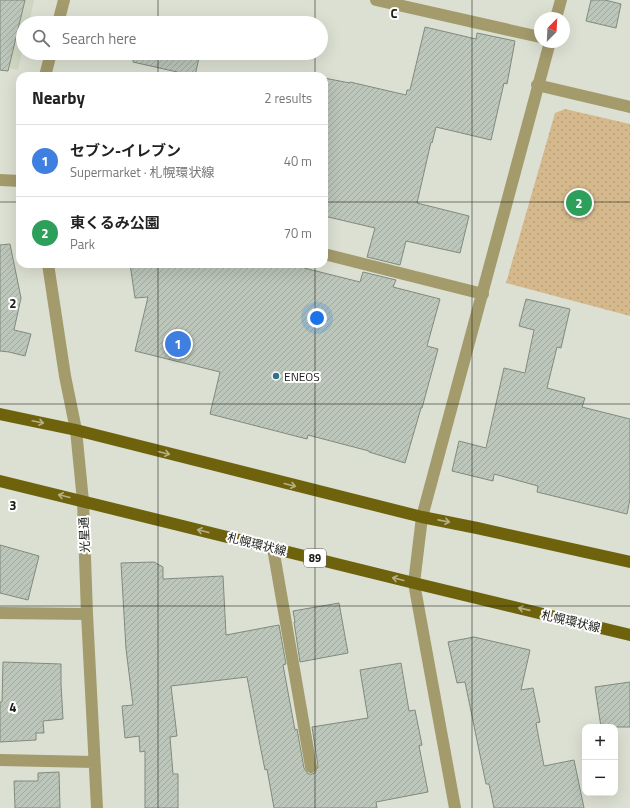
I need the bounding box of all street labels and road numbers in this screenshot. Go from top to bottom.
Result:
street label: 光星通 [74,517,94,553]
street label: 札幌環状線 [226,528,288,560]
road number: 89 [304,549,326,567]
street label: 札幌環状線 [540,605,602,637]

